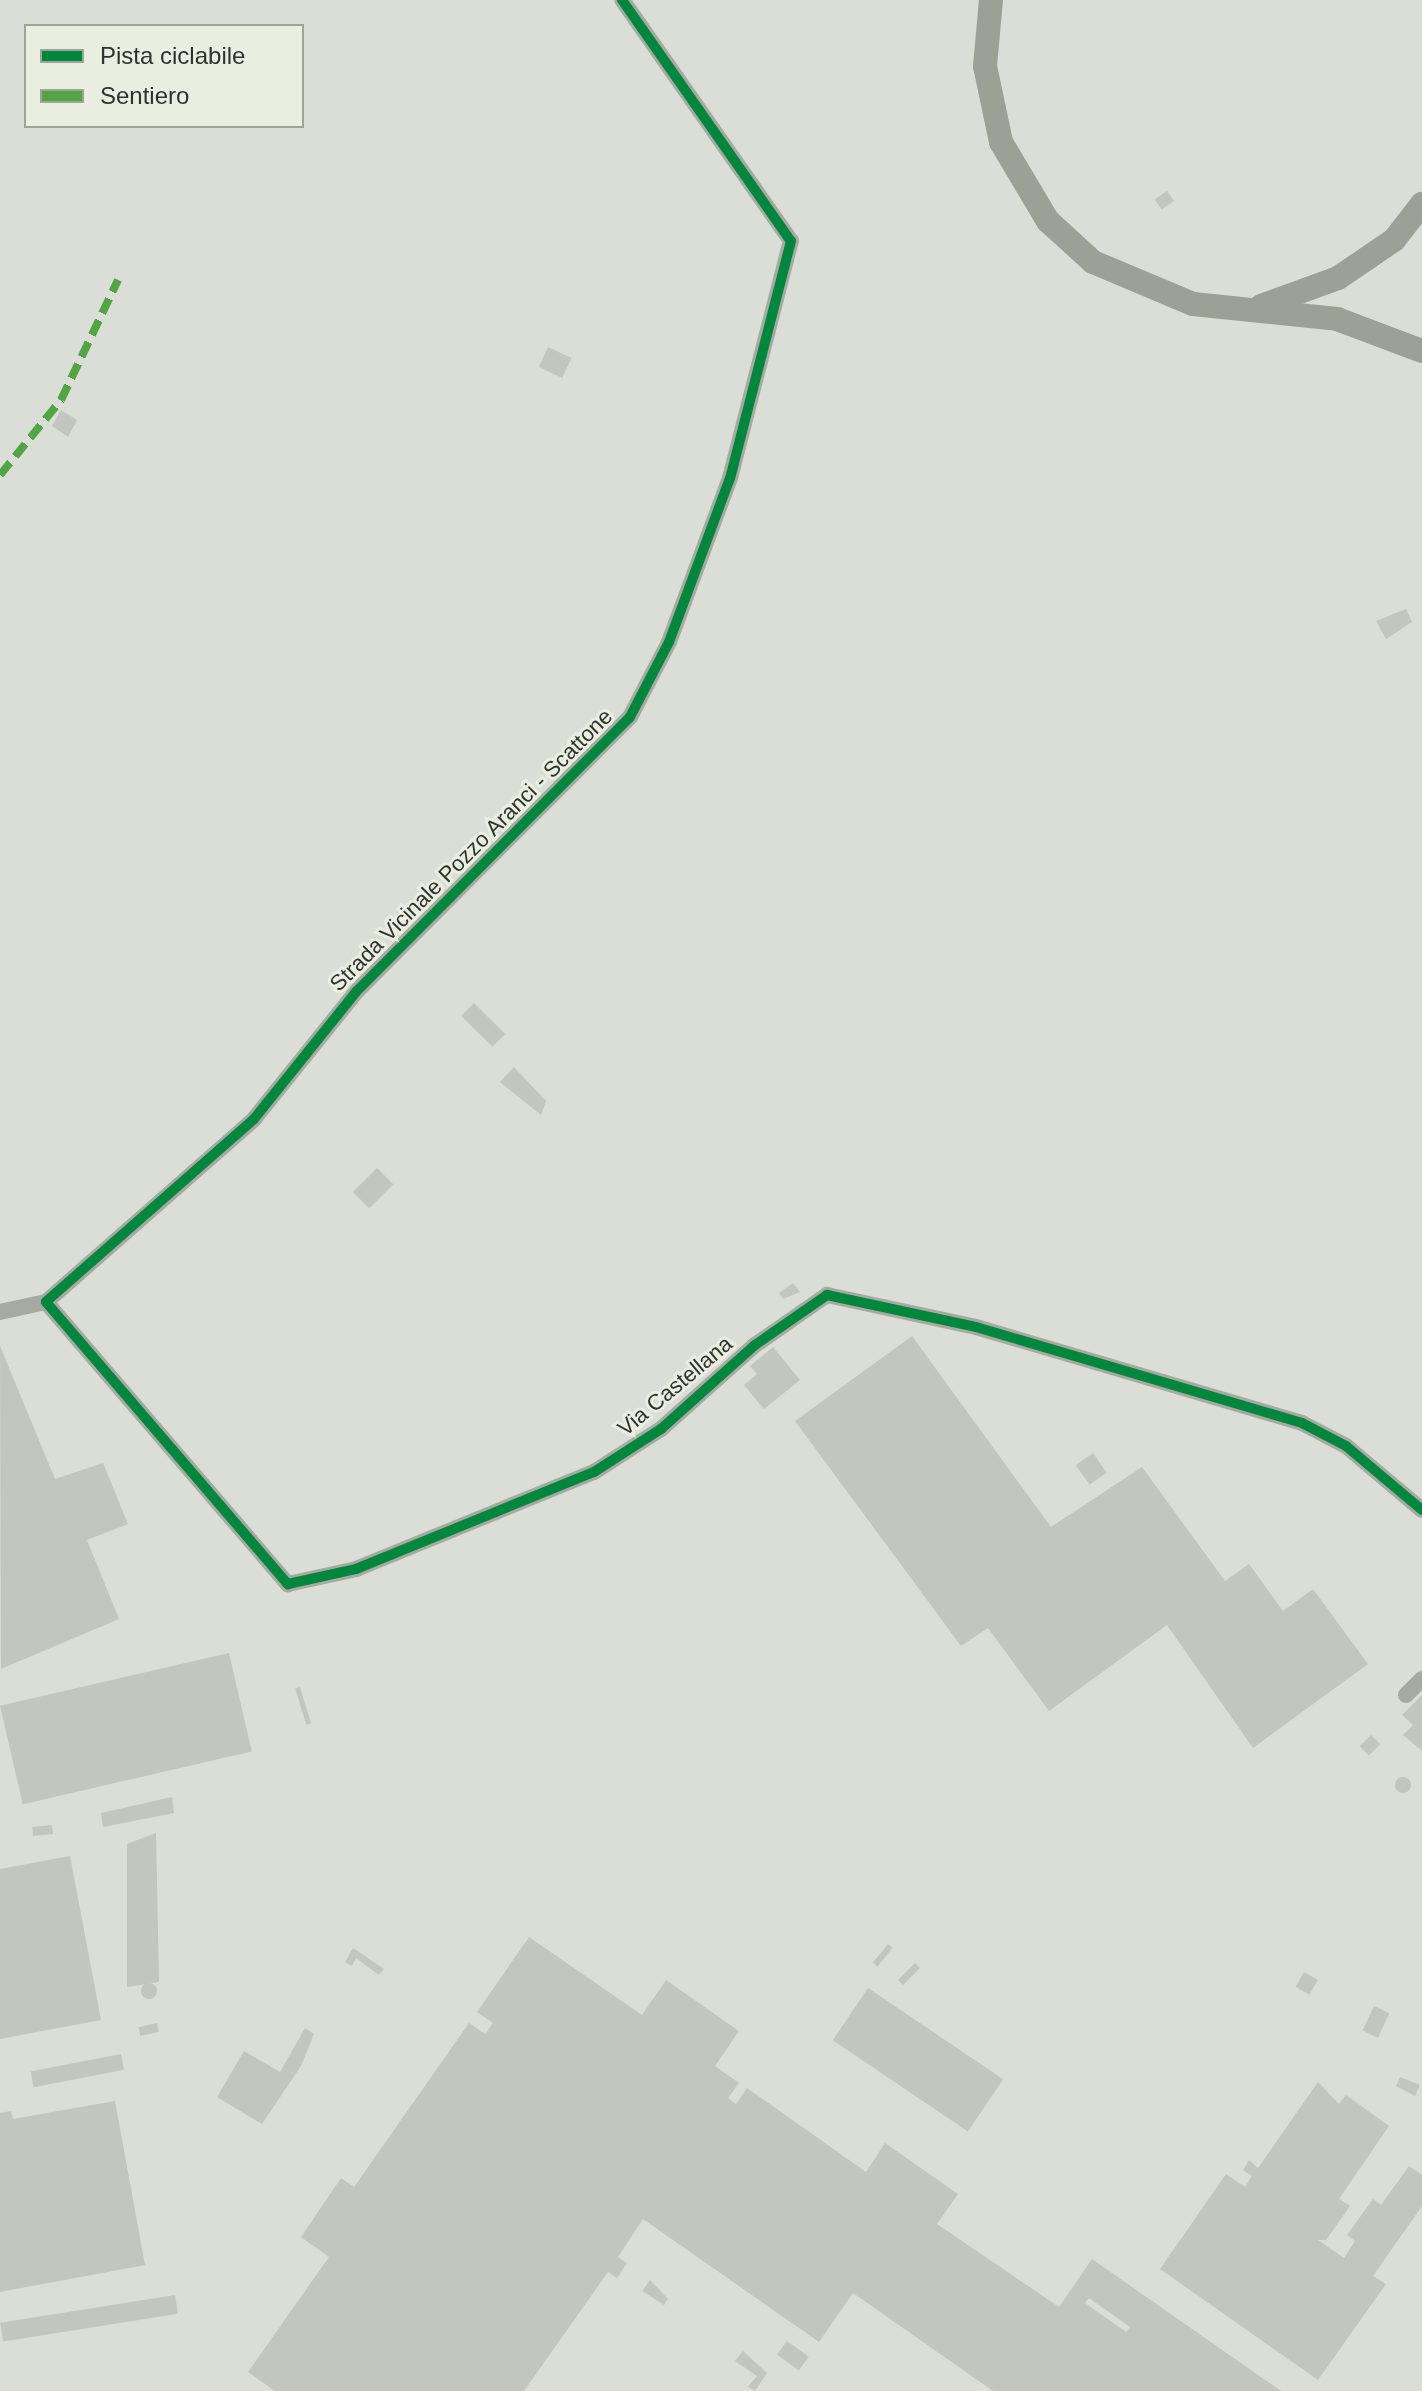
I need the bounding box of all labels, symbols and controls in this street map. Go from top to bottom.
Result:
legend [24,24,304,128]
text: Pista ciclabile [100,42,245,69]
text: Sentiero [100,82,189,109]
street label: Strada Vicinale Pozzo Aranci - Scattone [324,703,618,997]
street label: Via Castellana [612,1330,738,1442]

